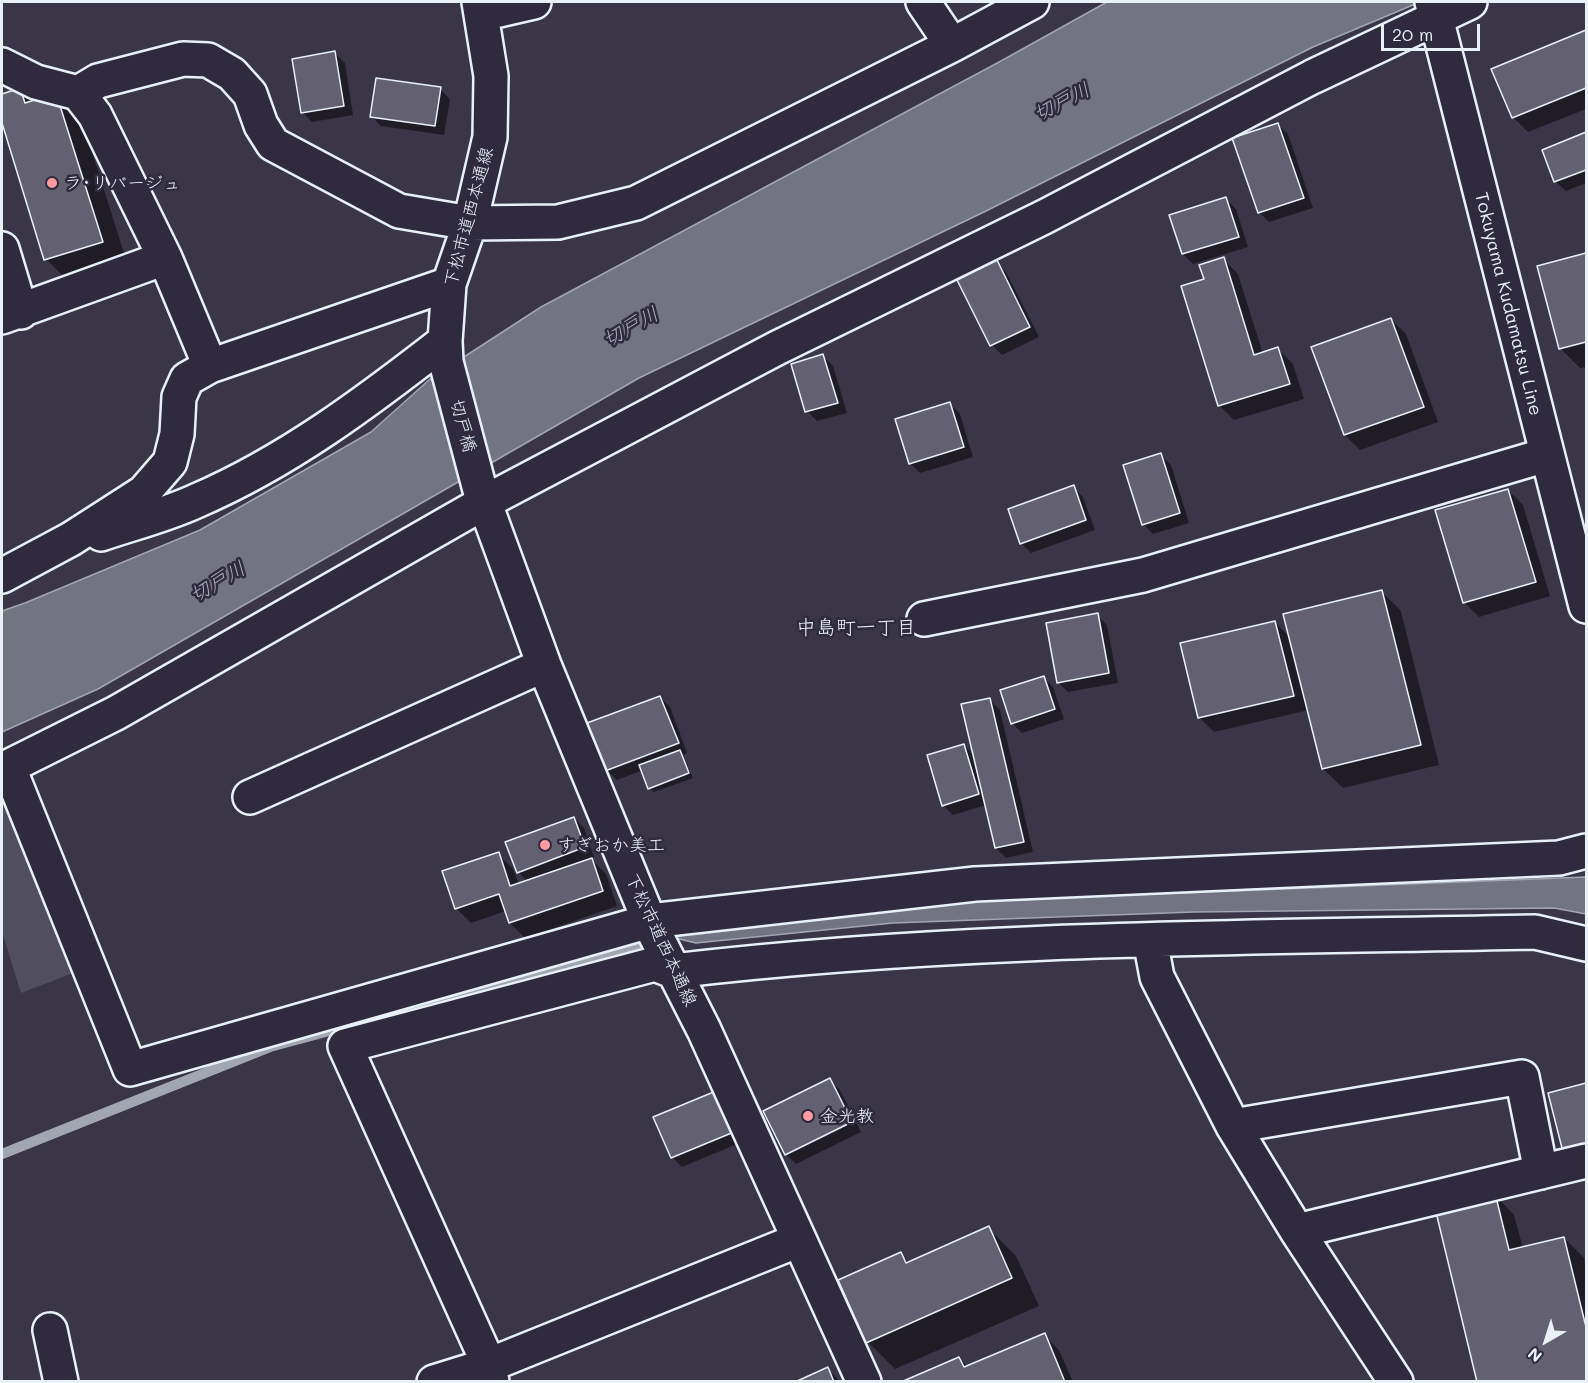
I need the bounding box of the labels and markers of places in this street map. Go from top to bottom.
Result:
place label: ラ･リバージュ [64,172,181,194]
marker: ラ･リバージュ [45,176,59,190]
place label: すぎおか美工 [557,834,665,856]
marker: すぎおか美工 [538,838,552,852]
place label: 金光教 [820,1105,874,1127]
marker: 金光教 [801,1109,815,1123]

